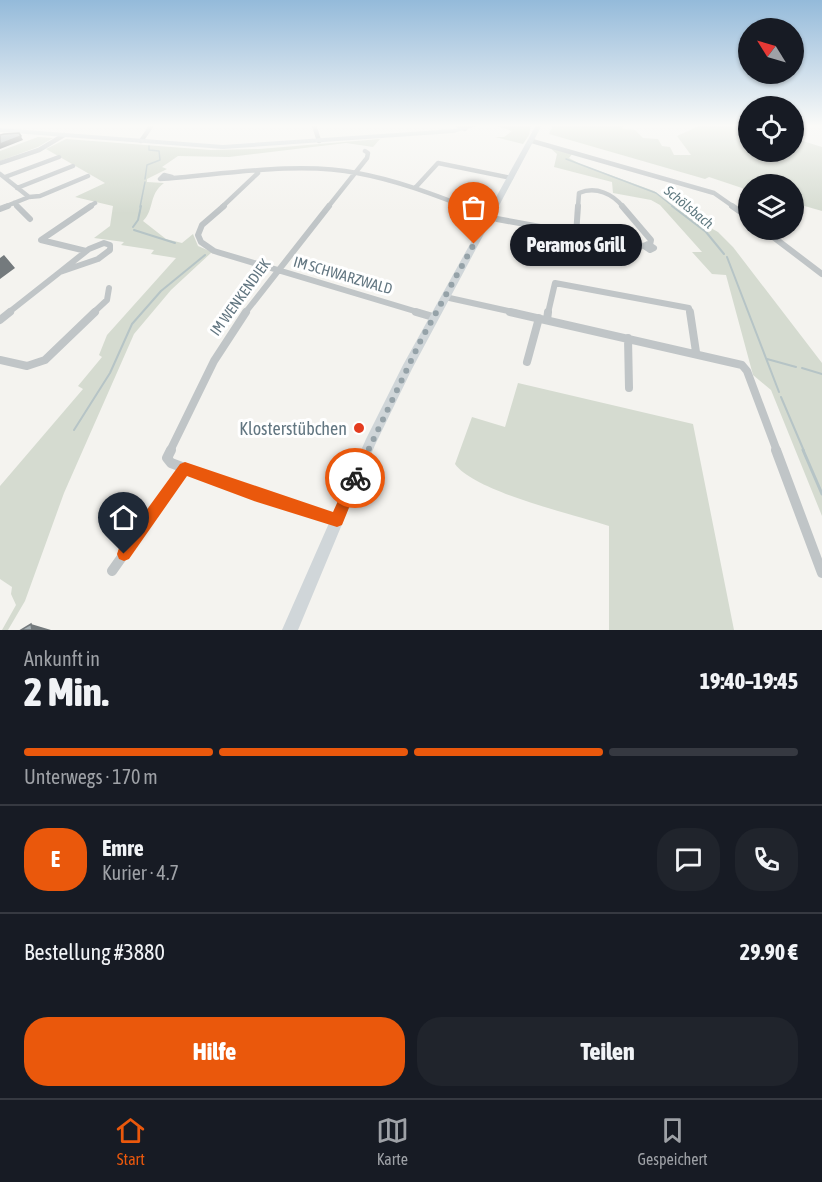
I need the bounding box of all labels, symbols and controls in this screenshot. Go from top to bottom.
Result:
north arrow [738,18,804,84]
map controls [738,18,804,240]
button: locate [738,96,804,162]
button: layers [738,174,804,240]
pin [448,182,499,244]
water label: Schölsbach [661,182,717,232]
icon: bag [457,191,490,224]
callout: Peramos Grill [510,223,642,265]
text: Peramos Grill [527,233,625,256]
street label: IM SCHWARZWALD [292,253,394,297]
street label: IM WENKENDIEK [206,255,274,339]
place label: Klosterstübchen [239,418,347,439]
marker: Klosterstübchen [352,421,366,435]
courier [325,448,385,508]
icon: bike [339,462,372,495]
pin [98,492,149,554]
icon: home [107,501,140,534]
text: Ankunft in [24,647,100,670]
text: 19:40–19:45 [700,668,798,694]
text: 2 Min. [24,670,109,714]
text: Unterwegs · 170 m [24,765,158,788]
button: chat [657,828,720,891]
button: phone [735,828,798,891]
text: Emre [102,835,144,861]
text: E [51,846,60,872]
text: Kurier · 4.7 [102,861,179,884]
text: Bestellung #3880 [24,939,165,965]
text: 29.90 € [740,939,798,965]
button: Hilfe [24,1017,405,1086]
button: Teilen [417,1017,798,1086]
tab: Start [114,1114,147,1168]
tab: Karte [376,1114,409,1168]
tab: Gespeichert [638,1114,708,1168]

